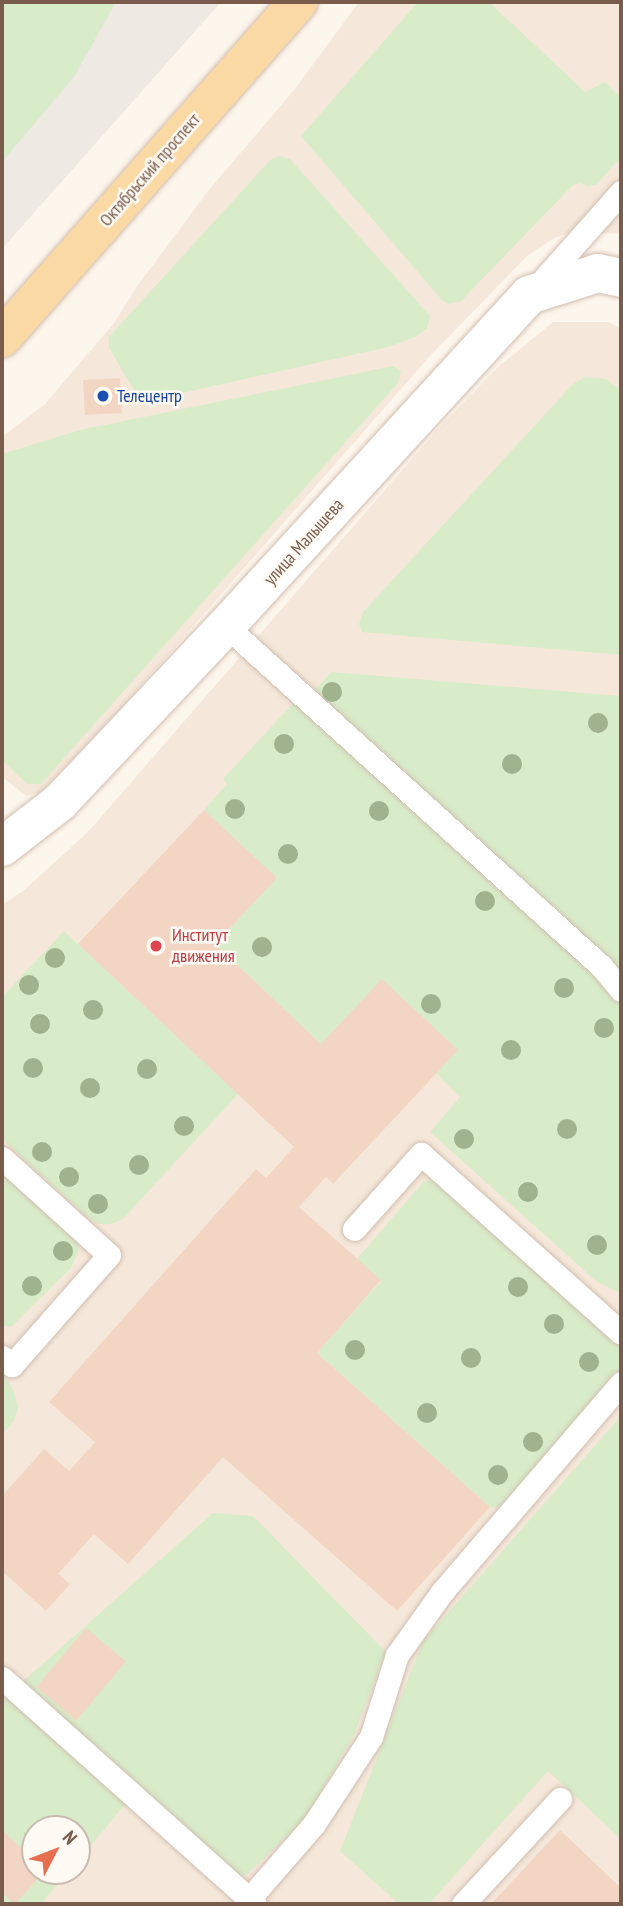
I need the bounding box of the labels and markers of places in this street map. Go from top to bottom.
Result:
place label: Телецентр [117,385,182,407]
marker: Телецентр [95,388,111,404]
place label: Институт движения [172,925,235,968]
marker: Институт движения [146,936,166,956]

